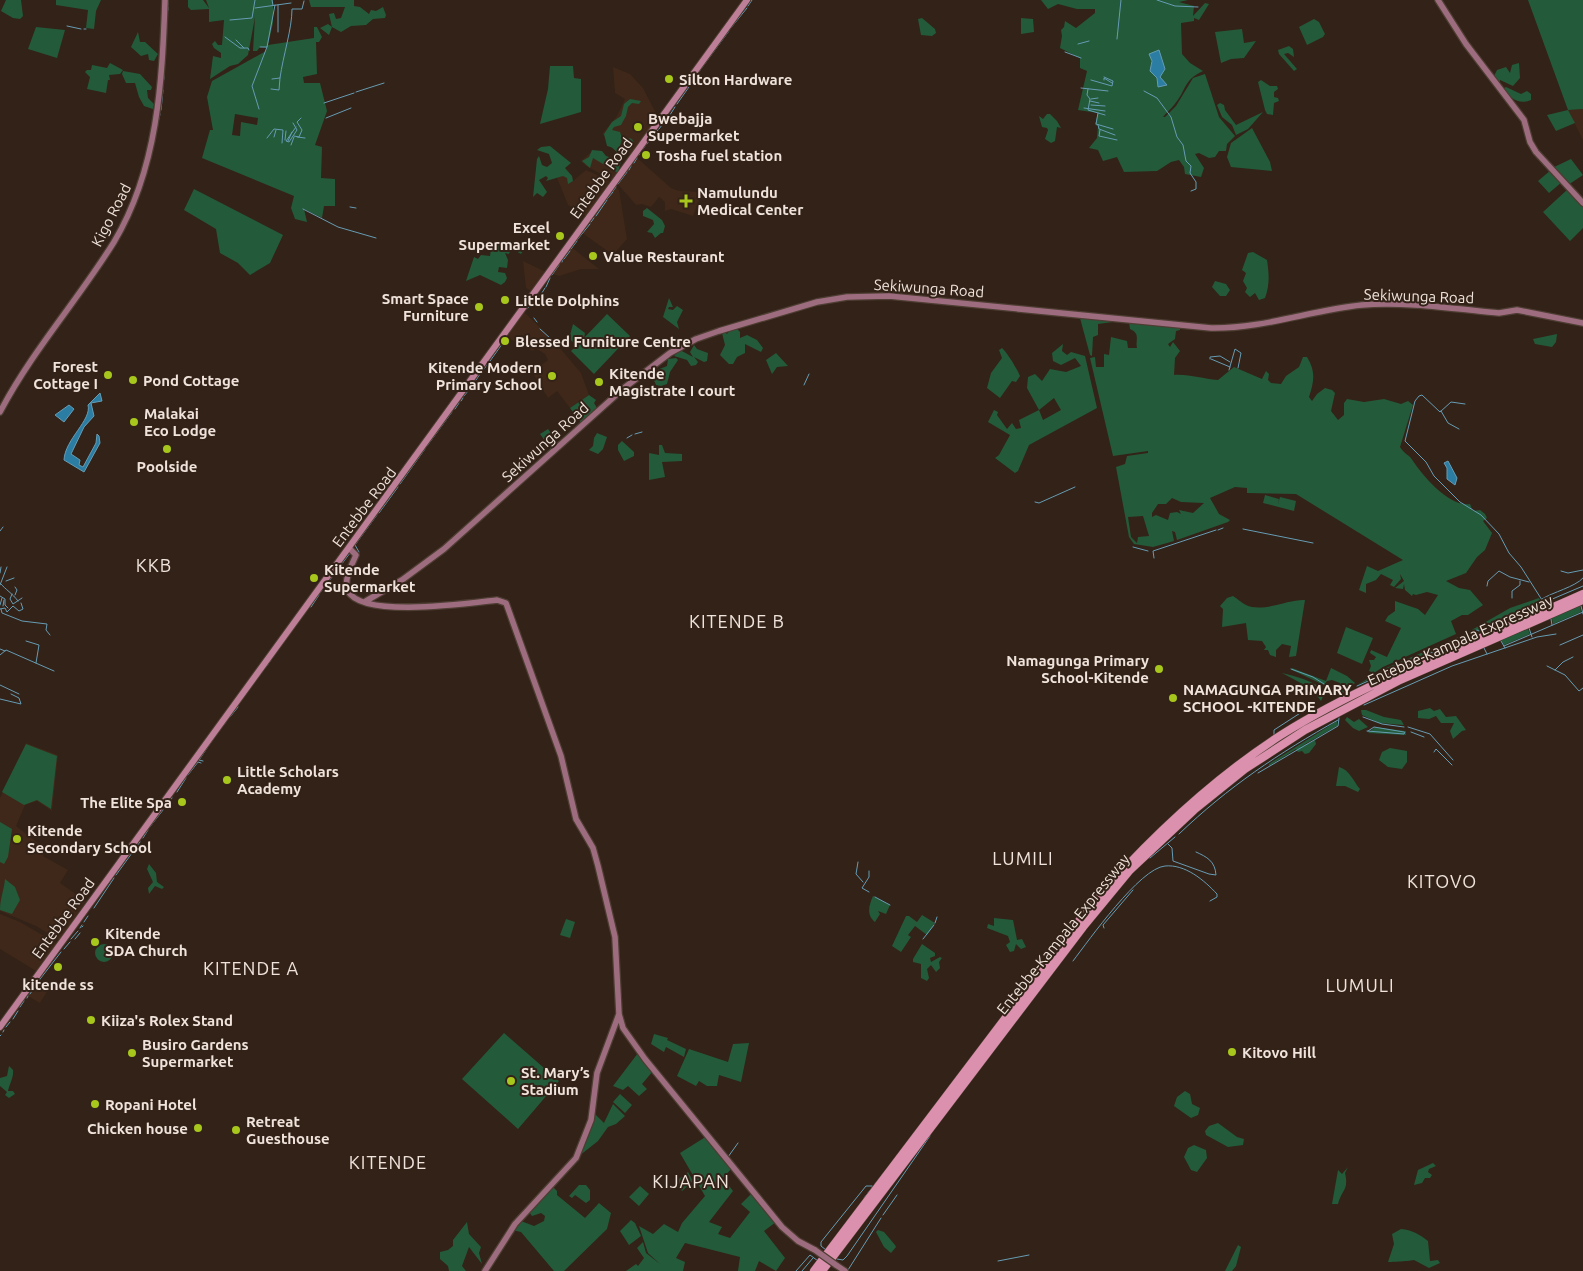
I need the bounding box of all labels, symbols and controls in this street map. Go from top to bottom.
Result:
place label: Silton Hardware [679,71,792,88]
marker: Silton Hardware [663,73,675,85]
place label: Bwebajja Supermarket [648,110,740,144]
marker: Bwebajja Supermarket [632,121,644,133]
street label: Entebbe Road [566,135,636,221]
place label: Tosha fuel station [656,147,782,164]
marker: Tosha fuel station [640,149,652,161]
street label: Kigo Road [88,181,134,249]
place label: Namulundu Medical Center [697,184,804,218]
marker: Namulundu Medical Center [679,194,693,208]
place label: Excel Supermarket [459,219,551,253]
marker: Excel Supermarket [554,230,566,242]
place label: Value Restaurant [603,248,725,265]
marker: Value Restaurant [587,250,599,262]
street label: Sekiwunga Road [873,276,985,300]
street label: Sekiwunga Road [1364,286,1474,306]
place label: Smart Space Furniture [382,290,469,324]
place label: Little Dolphins [515,292,619,309]
marker: Little Dolphins [499,294,511,306]
marker: Smart Space Furniture [473,301,485,313]
place label: Blessed Furniture Centre [515,333,691,350]
marker: Blessed Furniture Centre [499,335,511,347]
place label: Forest Cottage I [33,358,99,392]
place label: Kitende Modern Primary School [428,359,542,393]
place label: Kitende Magistrate I court [609,365,736,399]
marker: Forest Cottage I [102,369,114,381]
marker: Kitende Modern Primary School [546,370,558,382]
place label: Pond Cottage [143,372,239,389]
marker: Pond Cottage [127,374,139,386]
marker: Kitende Magistrate I court [593,376,605,388]
street label: Sekiwunga Road [498,399,592,485]
place label: Malakai Eco Lodge [144,405,216,439]
marker: Malakai Eco Lodge [128,416,140,428]
marker: Poolside [161,443,173,455]
place label: Poolside [137,458,197,475]
street label: Entebbe Road [329,464,399,550]
district label: KKB [136,555,172,575]
place label: Kitende Supermarket [324,561,416,595]
marker: Kitende Supermarket [308,572,320,584]
street label: Entebbe-Kampala Expressway [1365,591,1555,689]
district label: KITENDE B [689,611,785,631]
place label: Namagunga Primary School-Kitende [1006,652,1149,686]
marker: Namagunga Primary School-Kitende [1153,663,1165,675]
place label: NAMAGUNGA PRIMARY SCHOOL -KITENDE [1183,681,1352,715]
marker: NAMAGUNGA PRIMARY SCHOOL -KITENDE [1167,692,1179,704]
place label: Little Scholars Academy [237,763,339,797]
marker: Little Scholars Academy [221,774,233,786]
place label: The Elite Spa [80,794,172,811]
marker: The Elite Spa [176,796,188,808]
place label: Kitende Secondary School [27,822,152,856]
marker: Kitende Secondary School [11,833,23,845]
district label: LUMILI [992,848,1054,868]
street label: Entebbe-Kampala Expressway [993,851,1133,1017]
district label: KITOVO [1407,871,1477,891]
street label: Entebbe Road [28,875,98,961]
place label: Kitende SDA Church [105,925,188,959]
marker: Kitende SDA Church [89,936,101,948]
district label: KITENDE A [203,958,299,978]
marker: kitende ss [52,961,64,973]
district label: LUMULI [1325,975,1395,995]
place label: kitende ss [22,976,94,993]
place label: Kiiza's Rolex Stand [101,1012,233,1029]
marker: Kiiza's Rolex Stand [85,1014,97,1026]
place label: Busiro Gardens Supermarket [142,1036,249,1070]
place label: Kitovo Hill [1242,1044,1316,1061]
marker: Kitovo Hill [1226,1046,1238,1058]
marker: Busiro Gardens Supermarket [126,1047,138,1059]
place label: St. Mary’s Stadium [521,1064,590,1098]
marker: St. Mary’s Stadium [505,1075,517,1087]
place label: Ropani Hotel [105,1096,197,1113]
marker: Ropani Hotel [89,1098,101,1110]
place label: Retreat Guesthouse [246,1113,330,1147]
place label: Chicken house [87,1120,188,1137]
marker: Chicken house [192,1122,204,1134]
marker: Retreat Guesthouse [230,1124,242,1136]
district label: KITENDE [349,1152,427,1172]
district label: KIJAPAN [652,1171,730,1191]

